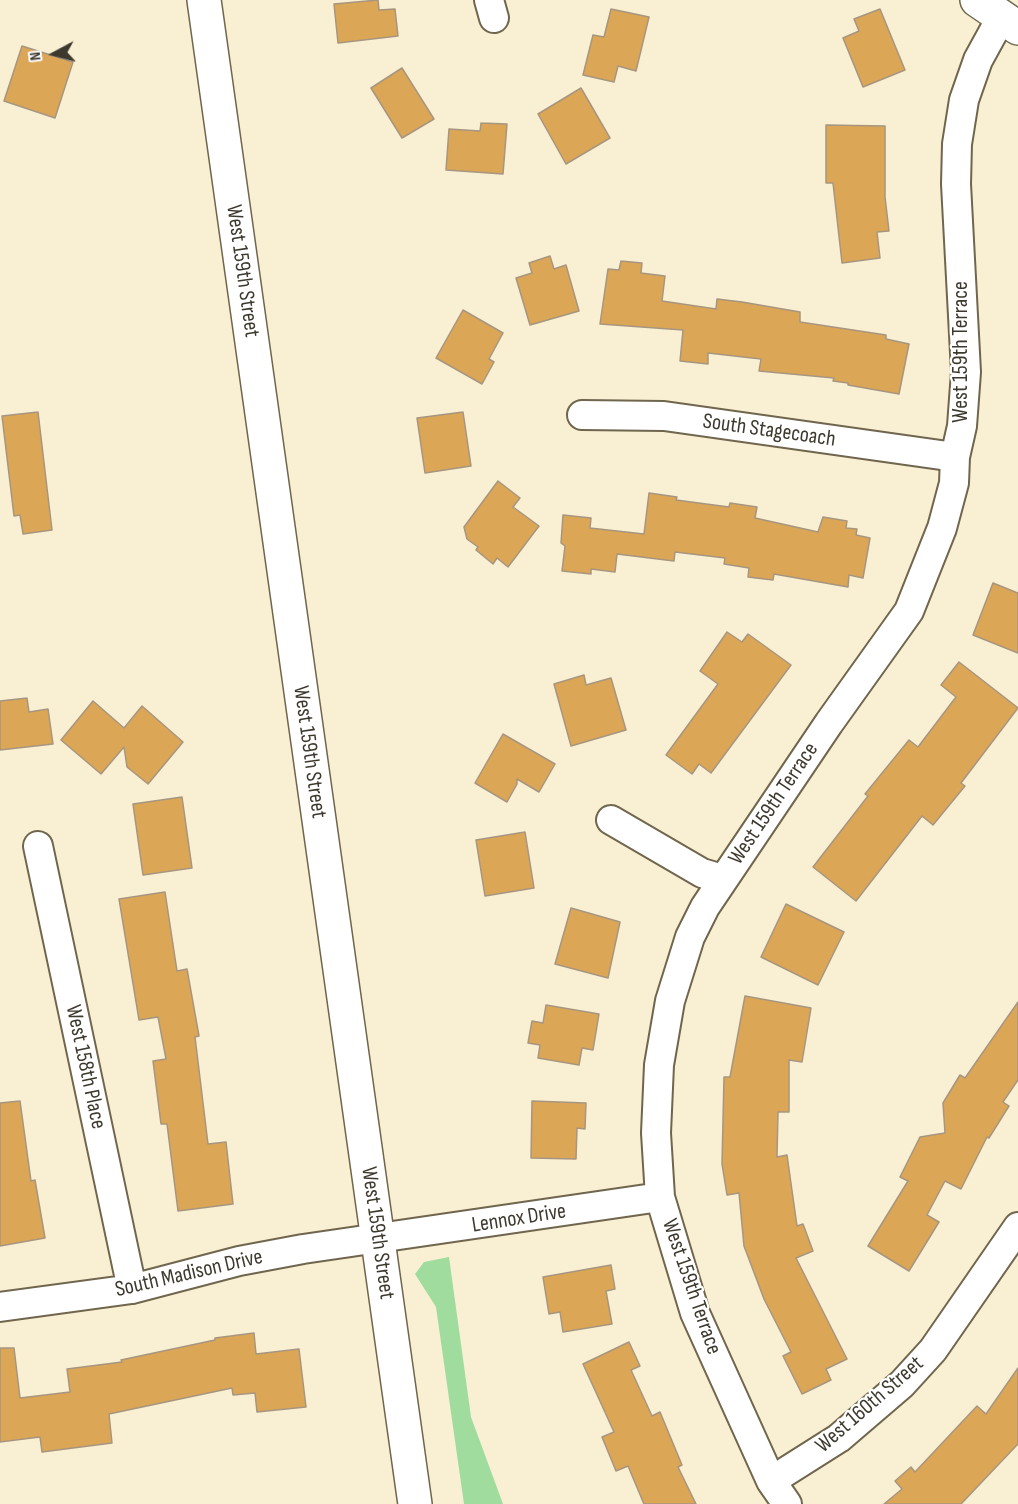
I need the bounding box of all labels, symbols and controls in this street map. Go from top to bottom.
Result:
north arrow [24,24,84,84]
text: N [26,51,46,62]
street label: West 159th Street [220,203,264,339]
street label: West 159th Terrace [948,281,974,423]
street label: South Stagecoach [701,409,837,453]
street label: West 159th Street [287,684,331,820]
street label: West 159th Terrace [723,738,825,870]
street label: West 158th Place [59,1003,111,1131]
street label: West 159th Street [355,1165,399,1301]
street label: Lennox Drive [470,1199,568,1239]
street label: West 159th Terrace [655,1216,727,1358]
street label: South Madison Drive [113,1244,265,1304]
street label: West 160th Street [811,1351,929,1459]

